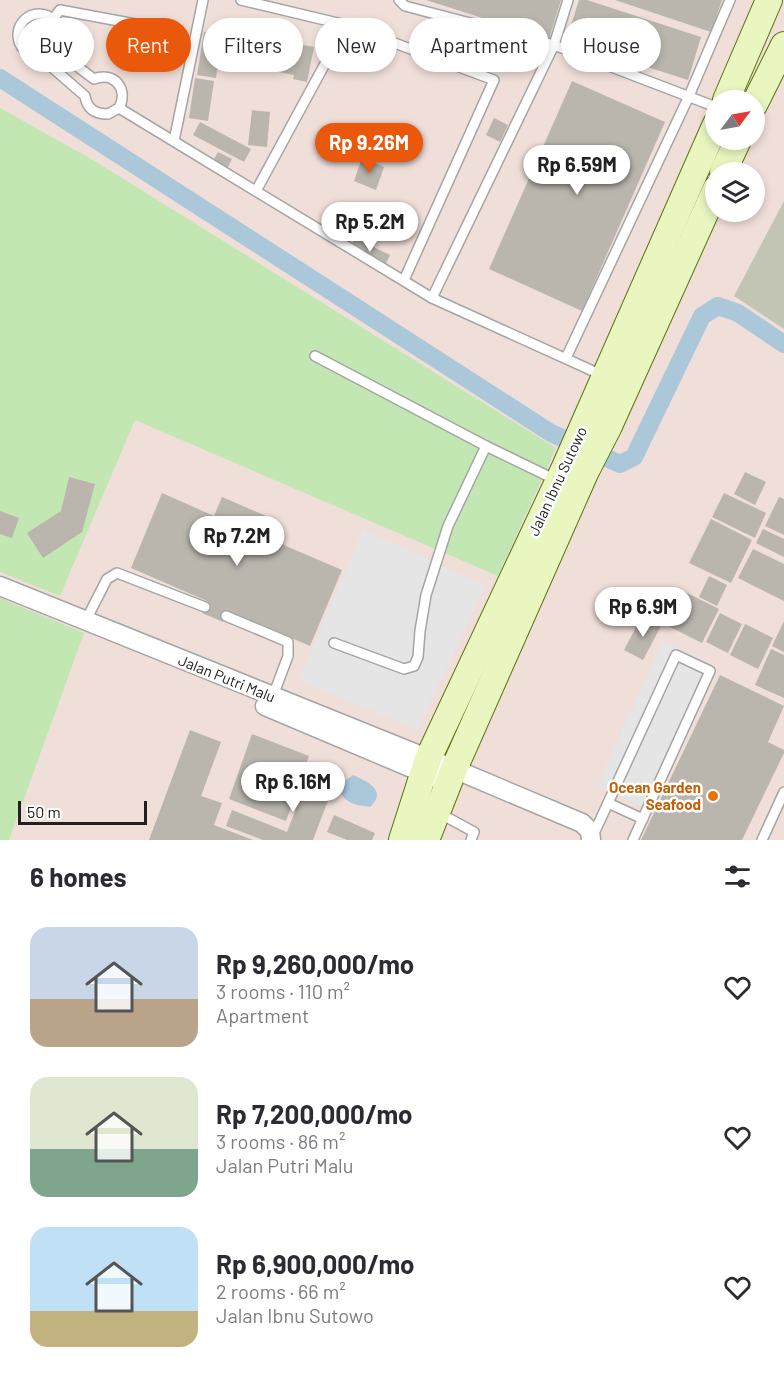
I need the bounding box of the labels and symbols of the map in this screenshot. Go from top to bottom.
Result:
north arrow [705,90,765,150]
pin: Rp 9.26M [307,123,431,174]
pin: Rp 6.59M [515,145,639,196]
pin: Rp 5.2M [315,202,425,253]
street label: Jalan Ibnu Sutowo [524,424,590,538]
pin: Rp 7.2M [182,516,292,567]
pin: Rp 6.9M [588,587,698,638]
street label: Jalan Putri Malu [176,650,278,706]
pin: Rp 6.16M [231,762,355,813]
place label: Ocean Garden Seafood [609,778,701,813]
marker: Ocean Garden Seafood [706,789,720,803]
scale bar [18,798,147,826]

